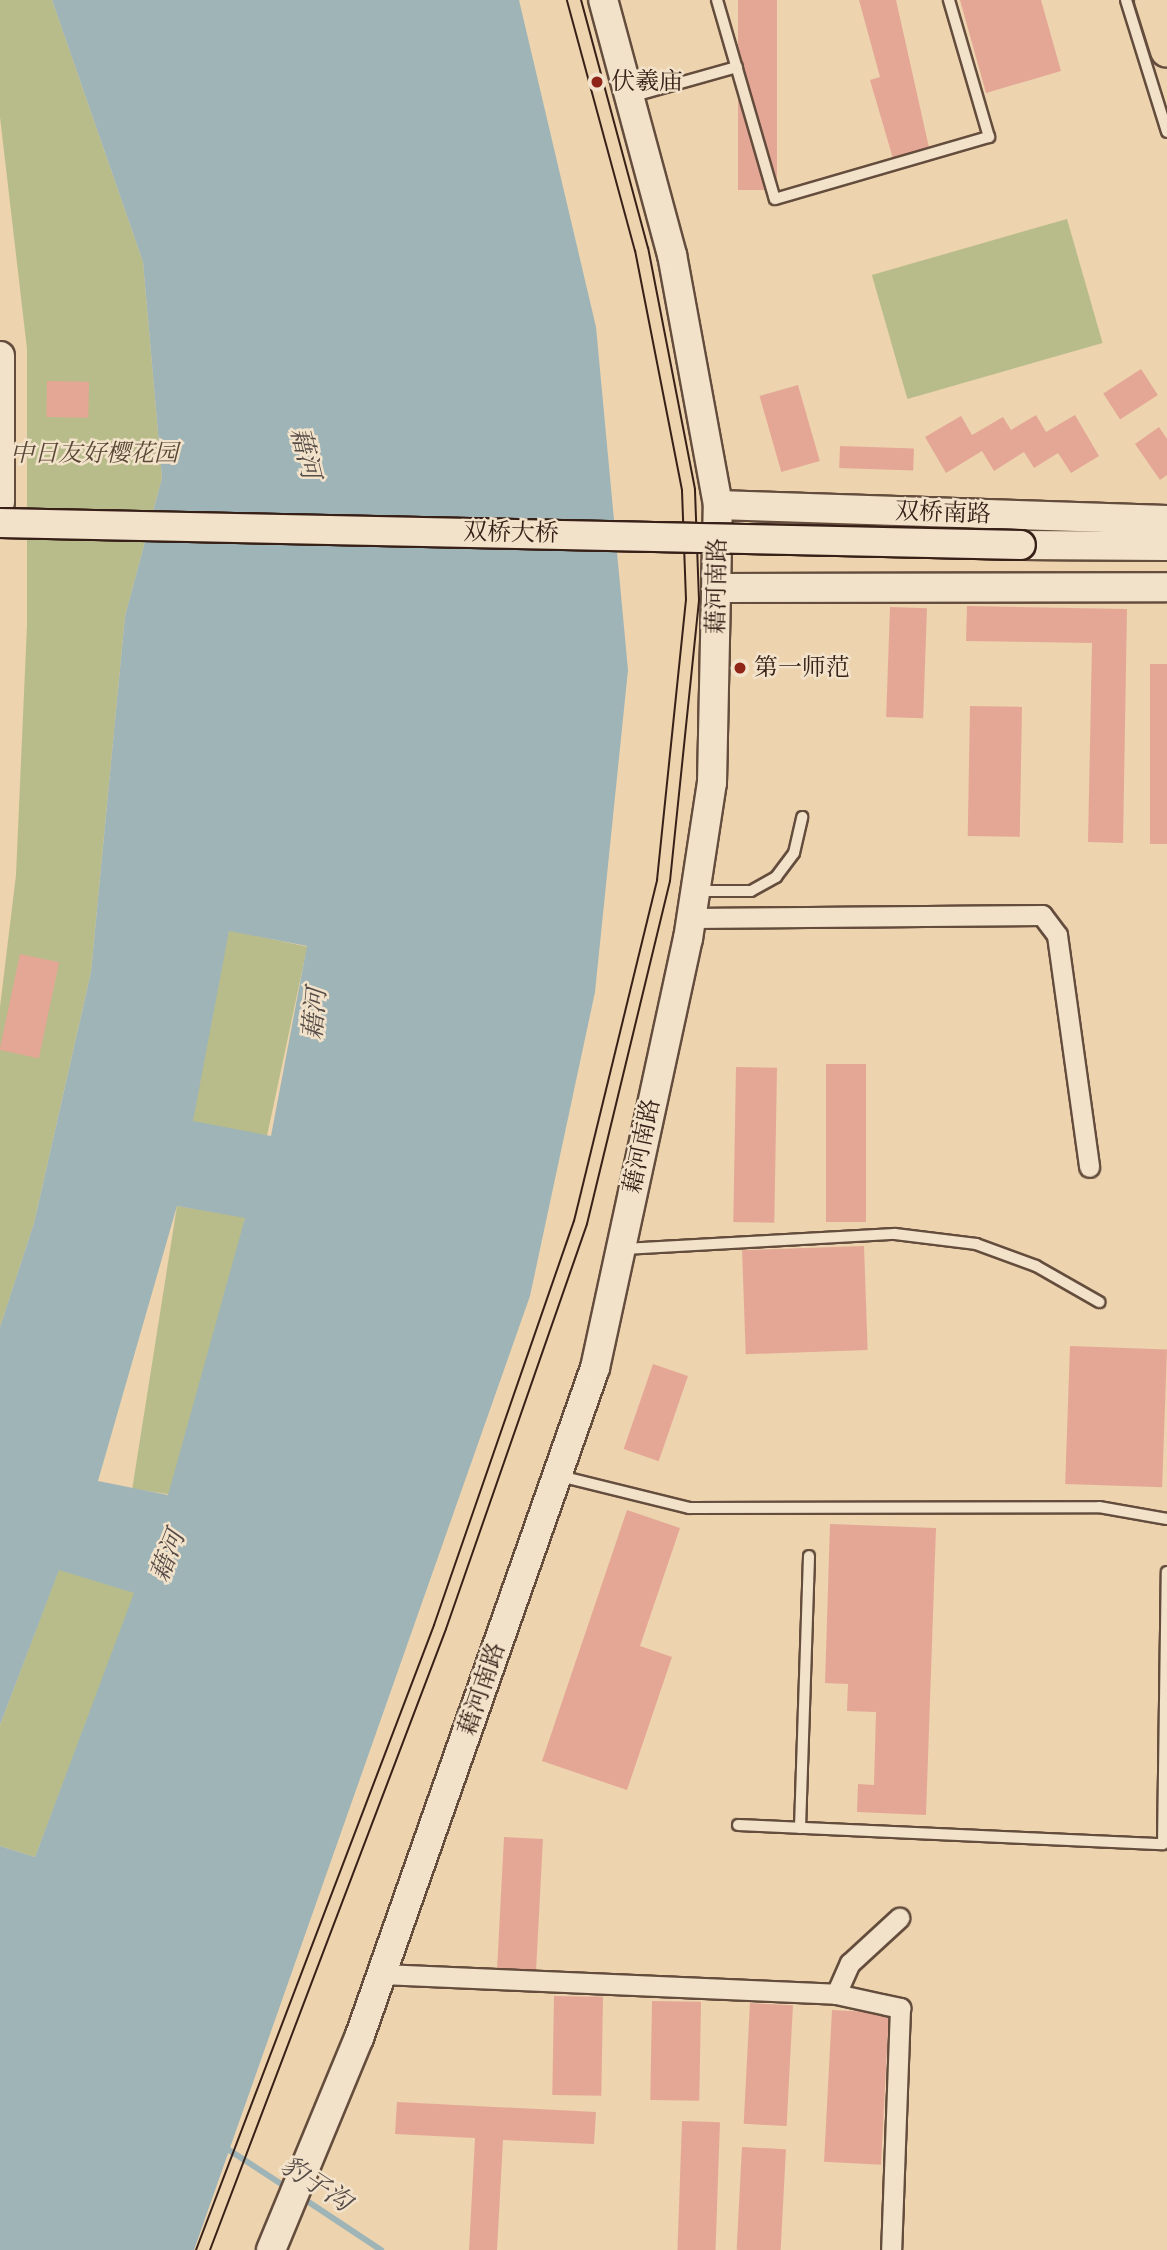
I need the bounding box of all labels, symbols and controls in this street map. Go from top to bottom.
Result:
place label: 伏羲庙 [611,68,683,96]
marker: 伏羲庙 [589,74,605,90]
water label: 藉河 [284,424,326,482]
park label: 中日友好樱花园 [10,440,178,468]
street label: 双桥南路 [895,497,991,529]
street label: 双桥大桥 [463,518,559,548]
street label: 藉河南路 [702,538,732,634]
place label: 第一师范 [754,654,850,682]
marker: 第一师范 [732,660,748,676]
water label: 藉河 [297,987,333,1041]
street label: 藉河南路 [618,1096,666,1196]
water label: 藉河 [144,1526,192,1586]
street label: 藉河南路 [453,1639,511,1739]
water label: 豹子沟 [275,2150,357,2218]

